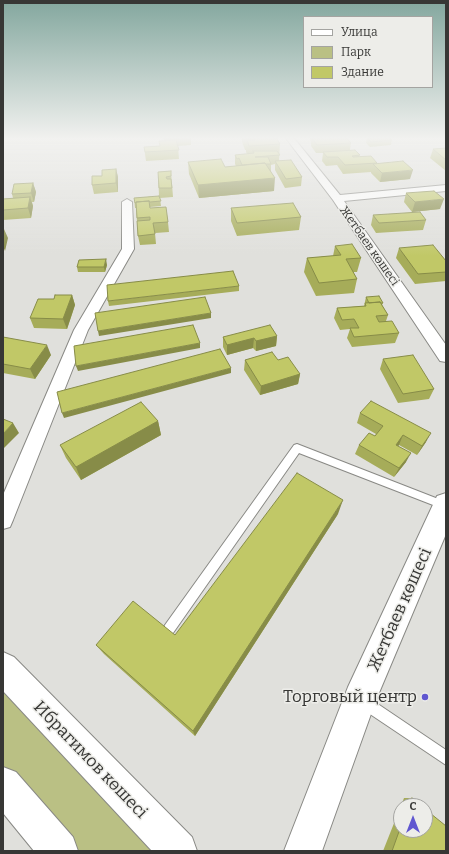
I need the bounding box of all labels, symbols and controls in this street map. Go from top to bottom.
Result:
legend [303,16,433,88]
text: Улица [341,25,377,39]
text: Парк [341,45,371,59]
text: Здание [341,65,384,79]
street label: Жетбаев көшесі [336,203,402,289]
street label: Жетбаев көшесі [364,545,436,675]
place label: Торговый центр [283,687,417,707]
marker: Торговый центр [420,692,430,702]
street label: Ибрагимов көшесі [29,697,151,823]
north arrow [393,798,433,838]
text: С [410,800,416,813]

